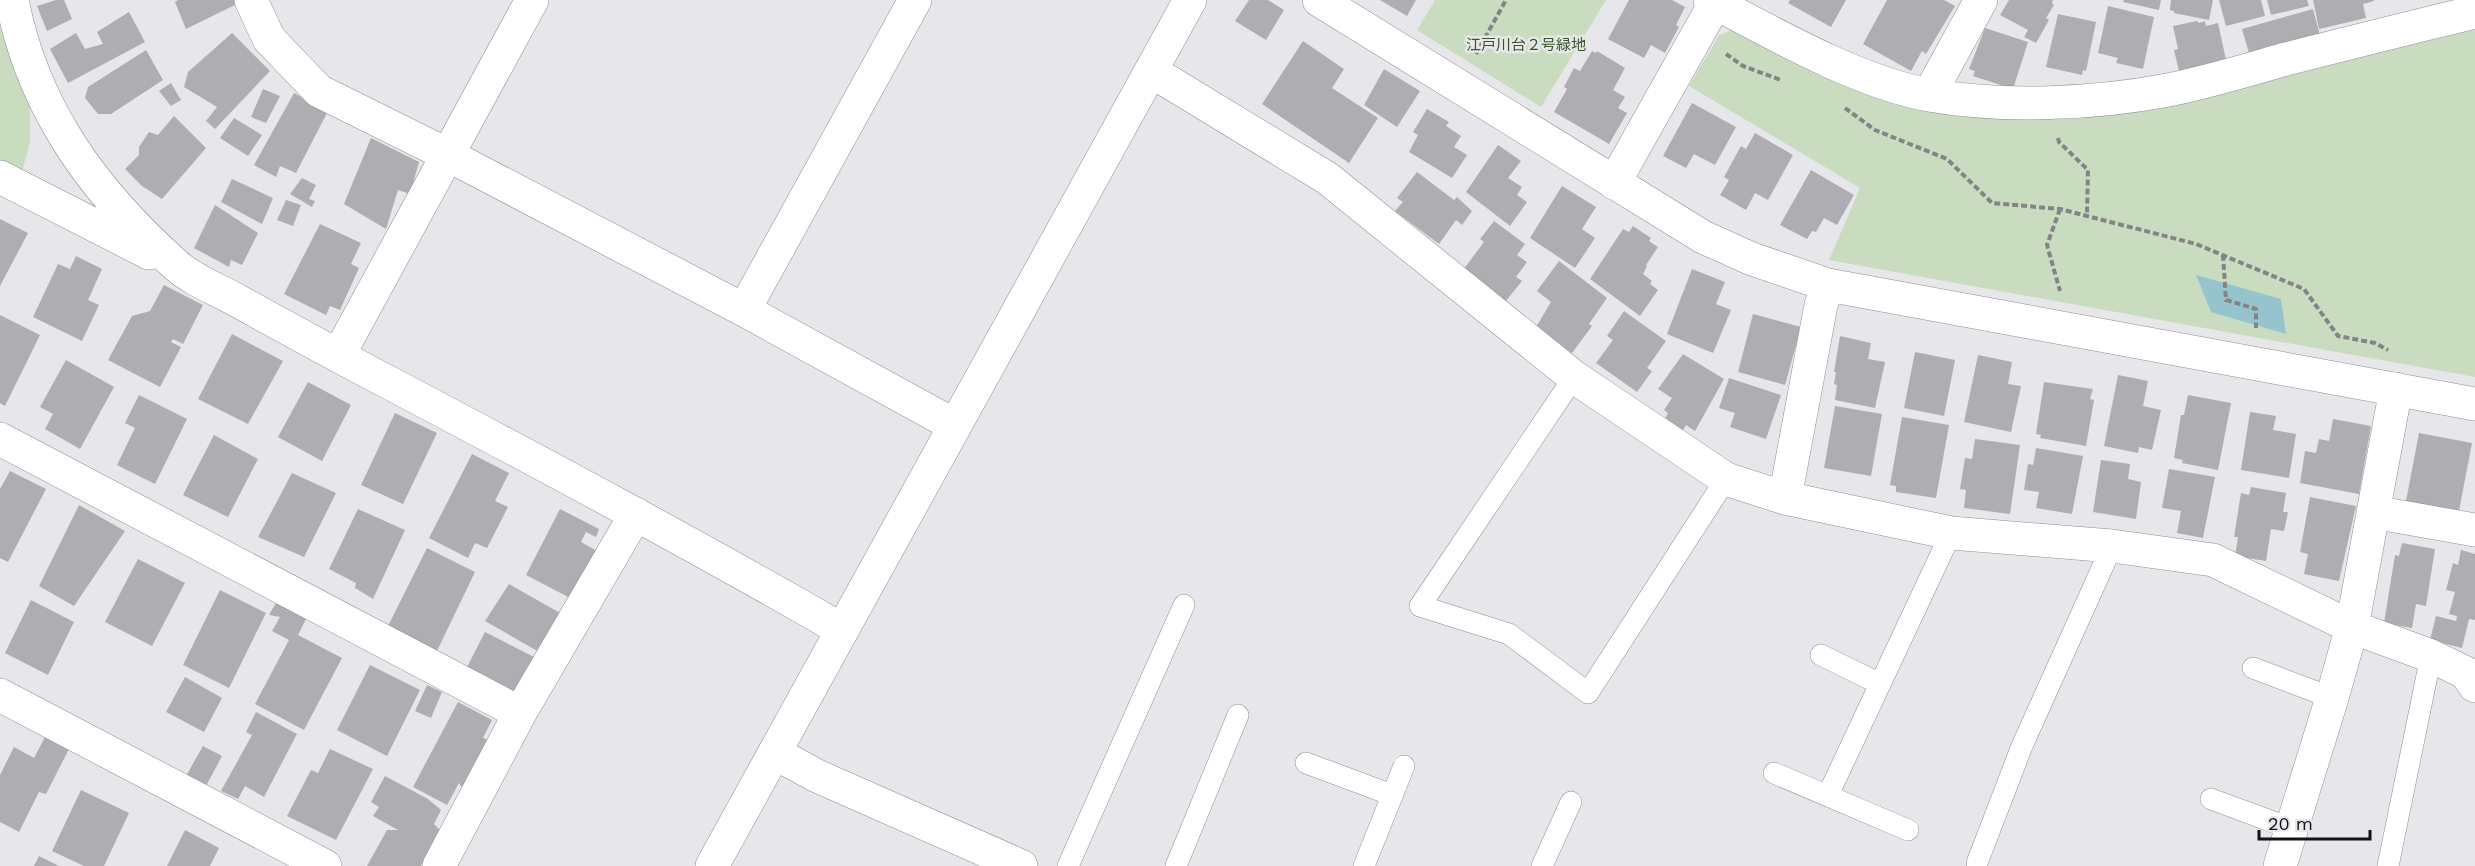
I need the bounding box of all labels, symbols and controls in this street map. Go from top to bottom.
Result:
park label: 江戸川台２号緑地 [1466,36,1586,54]
scale bar [2259,803,2370,841]
text: 20 m [2268,813,2313,834]

